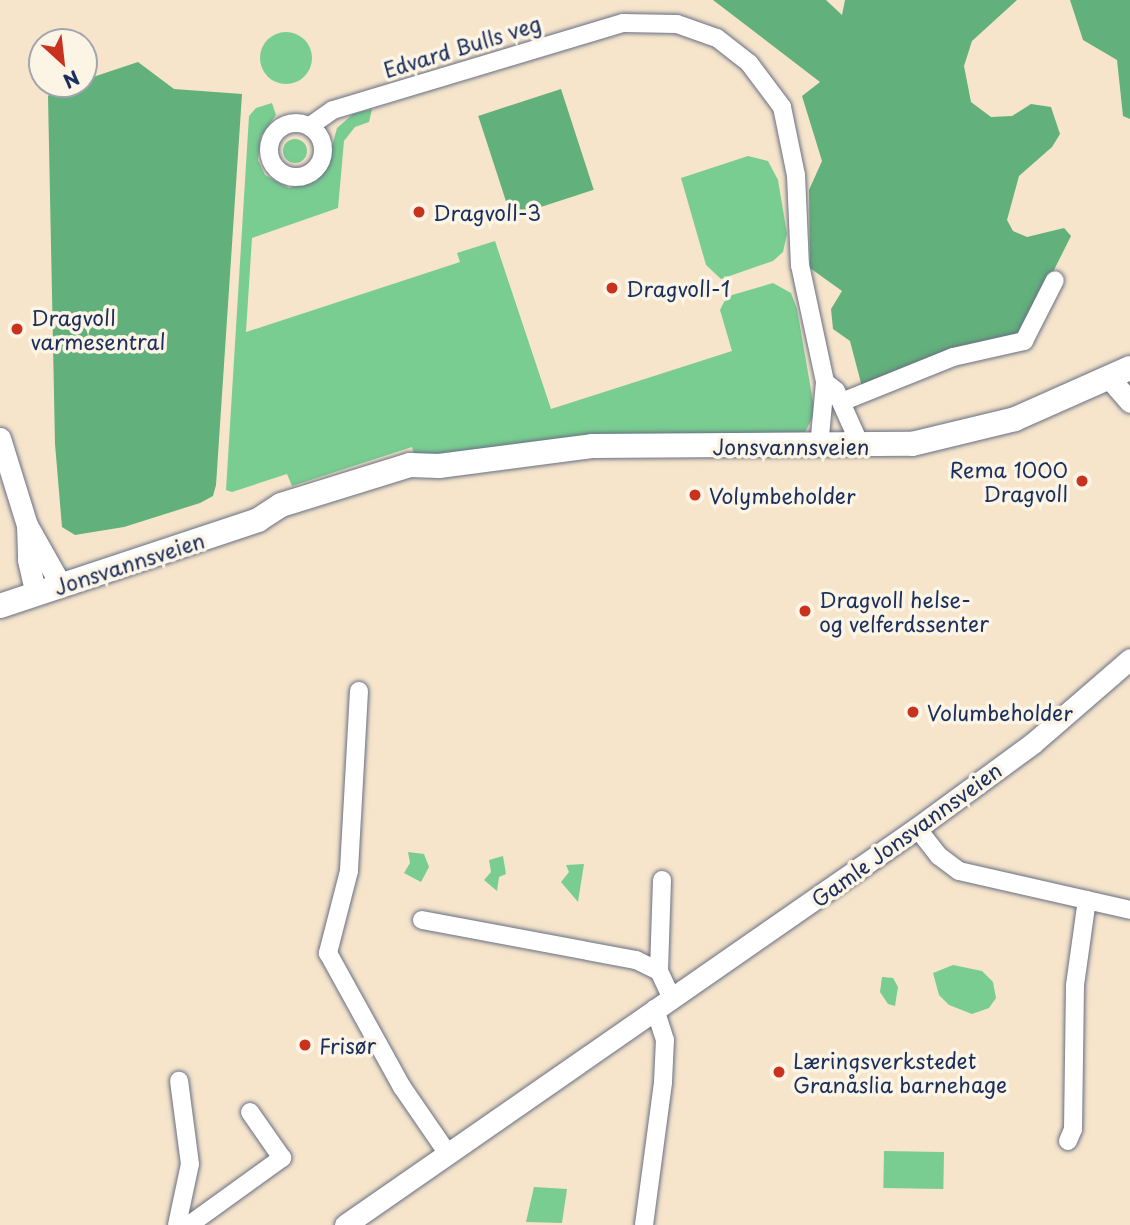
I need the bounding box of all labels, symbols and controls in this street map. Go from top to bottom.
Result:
street label: Edvard Bulls veg [379,10,545,82]
north arrow [28,28,98,98]
text: N [59,64,85,96]
place label: Dragvoll-3 [433,199,541,225]
marker: Dragvoll-3 [411,204,427,220]
place label: Dragvoll-1 [626,275,730,301]
marker: Dragvoll-1 [604,280,620,296]
place label: Dragvoll varmesentral [31,304,166,354]
marker: Dragvoll varmesentral [9,321,25,337]
street label: Jonsvannsveien [713,433,869,459]
place label: Rema 1000 Dragvoll [950,456,1068,506]
marker: Rema 1000 Dragvoll [1074,473,1090,489]
place label: Volymbeholder [709,482,855,508]
marker: Volymbeholder [687,487,703,503]
street label: Jonsvannsveien [50,527,208,599]
place label: Dragvoll helse- og velferdssenter [819,586,991,636]
marker: Dragvoll helse- og velferdssenter [797,603,813,619]
place label: Volumbeholder [927,699,1073,725]
marker: Volumbeholder [905,704,921,720]
street label: Gamle Jonsvannsveien [805,756,1007,912]
place label: Frisør [319,1032,376,1058]
marker: Frisør [297,1037,313,1053]
place label: Læringsverkstedet Granåslia barnehage [793,1047,1008,1097]
marker: Læringsverkstedet Granåslia barnehage [771,1064,787,1080]

